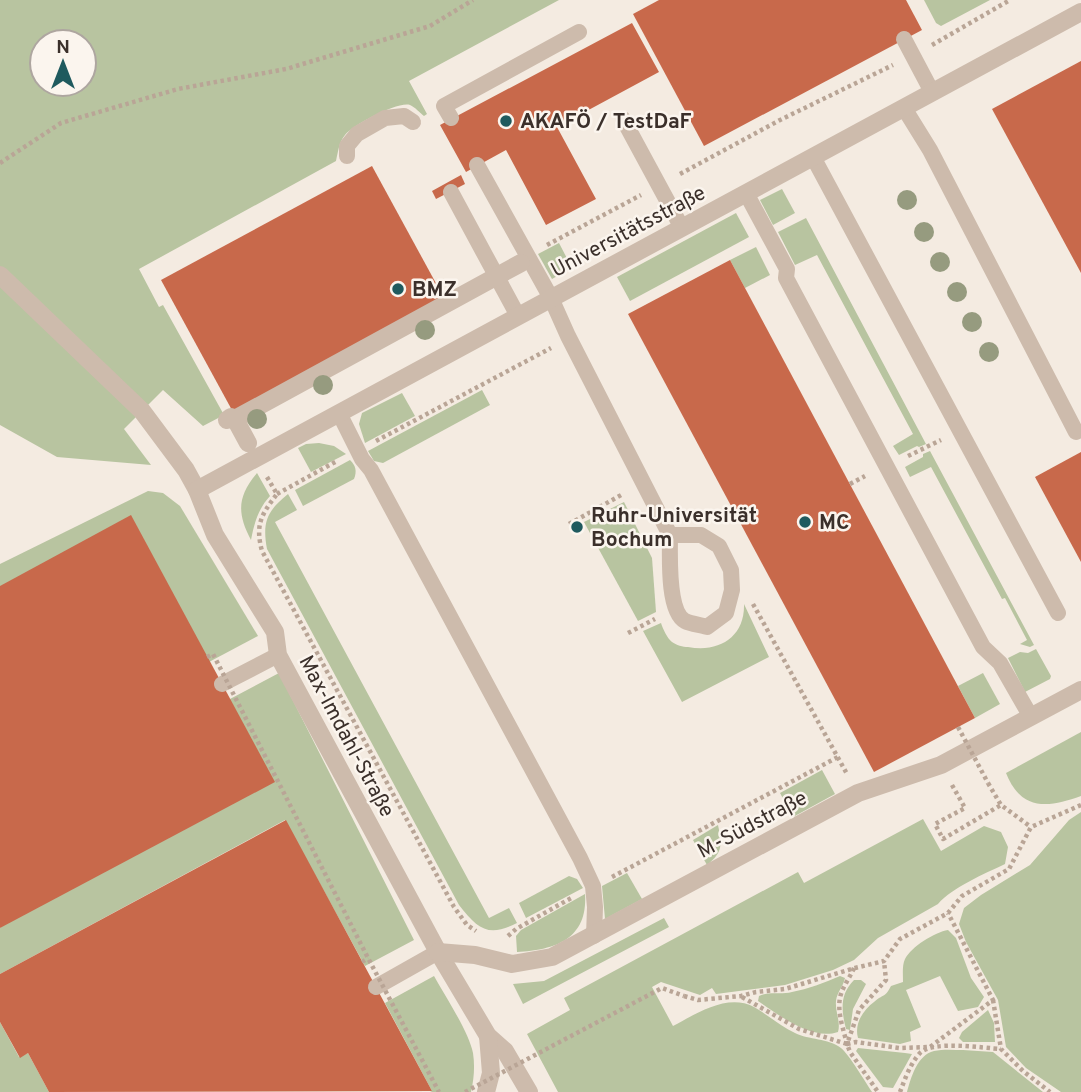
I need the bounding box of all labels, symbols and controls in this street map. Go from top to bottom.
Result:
north arrow [28,28,98,98]
text: N [56,36,70,60]
place label: AKAFÖ / TestDaF [520,109,692,136]
marker: AKAFÖ / TestDaF [498,113,514,129]
street label: Universitätsstraße [547,180,711,285]
place label: BMZ [412,277,457,304]
marker: BMZ [390,281,406,297]
place label: Ruhr-Universität Bochum [591,503,757,554]
place label: MC [819,510,849,537]
marker: MC [797,514,813,530]
marker: Ruhr-Universität Bochum [569,519,585,535]
street label: Max-Imdahl-Straße [292,651,400,822]
street label: M-Südstraße [693,785,812,866]

